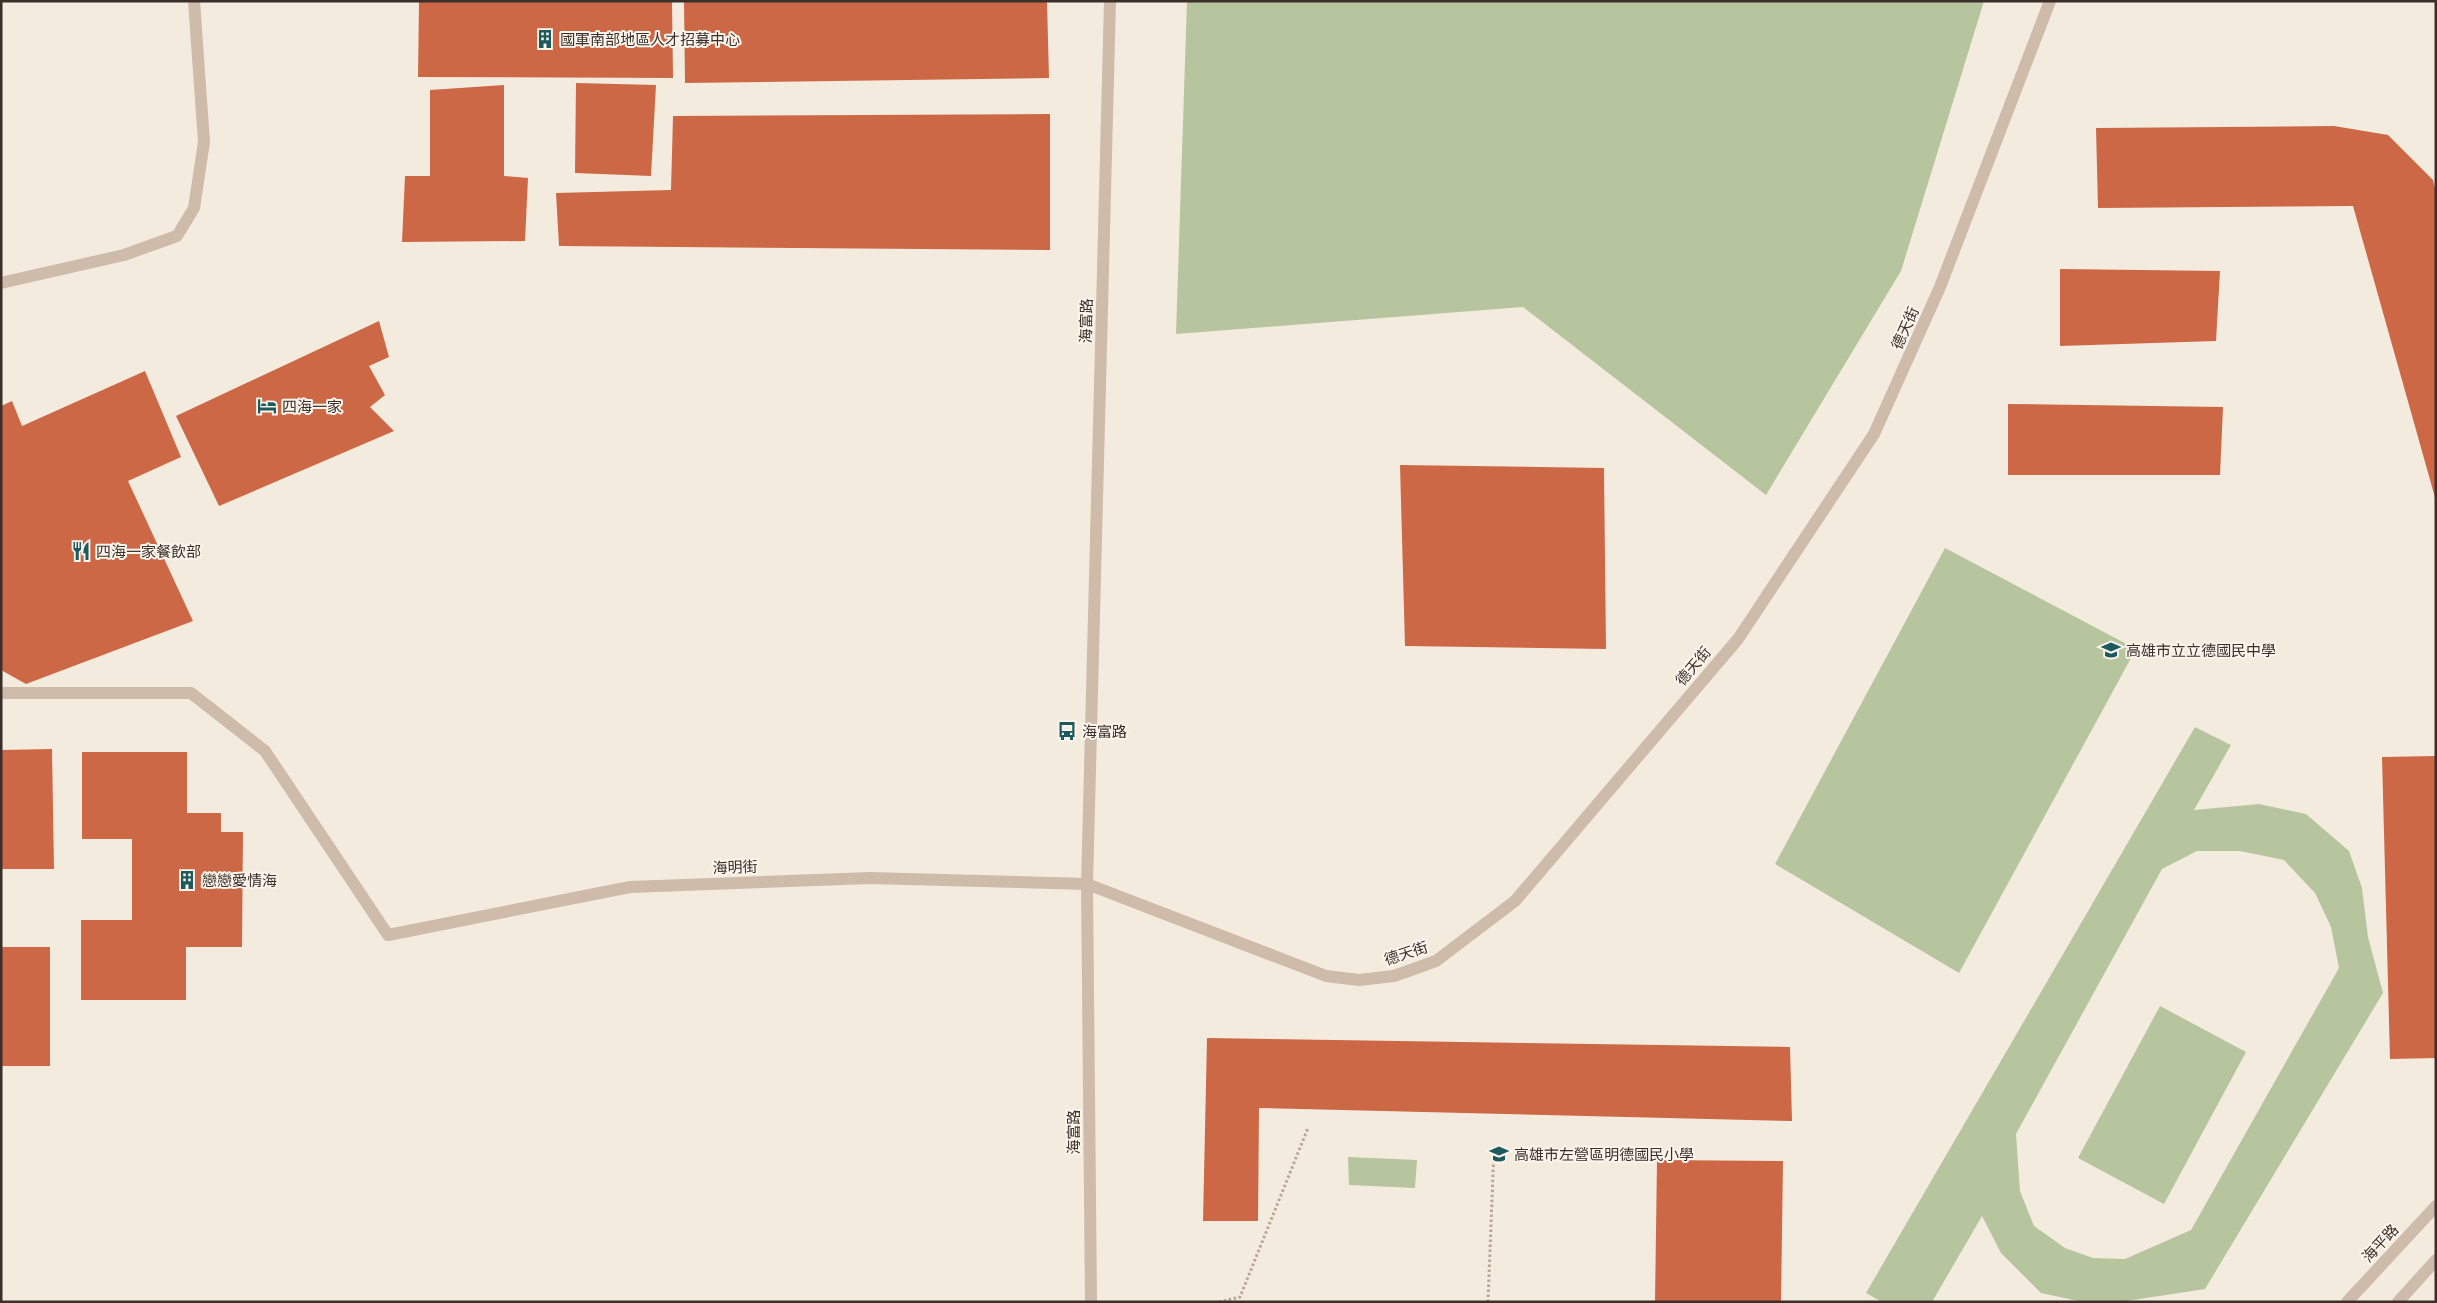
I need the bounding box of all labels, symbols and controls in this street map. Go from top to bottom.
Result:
building icon: 國軍南部地區人才招募中心 [534,28,556,50]
place label: 國軍南部地區人才招募中心 [560,31,740,48]
street label: 海富路 [1077,298,1095,344]
street label: 德天街 [1888,304,1922,352]
hotel icon: 四海一家 [256,395,278,417]
place label: 四海一家 [282,398,342,415]
restaurant icon: 四海一家餐飲部 [70,540,92,562]
place label: 四海一家餐飲部 [96,543,201,560]
school or university icon: 高雄市立立德國民中學 [2100,639,2122,661]
place label: 高雄市立立德國民中學 [2126,642,2276,659]
street label: 德天街 [1672,643,1714,689]
bus stop icon: 海富路 [1056,720,1078,742]
place label: 海富路 [1082,723,1127,740]
street label: 海明街 [712,858,758,876]
building icon: 戀戀愛情海 [176,869,198,891]
place label: 戀戀愛情海 [202,872,277,889]
street label: 德天街 [1382,938,1430,968]
street label: 海富路 [1065,1109,1082,1155]
school or university icon: 高雄市左營區明德國民小學 [1488,1143,1510,1165]
place label: 高雄市左營區明德國民小學 [1514,1146,1694,1163]
street label: 海平路 [2358,1221,2402,1265]

